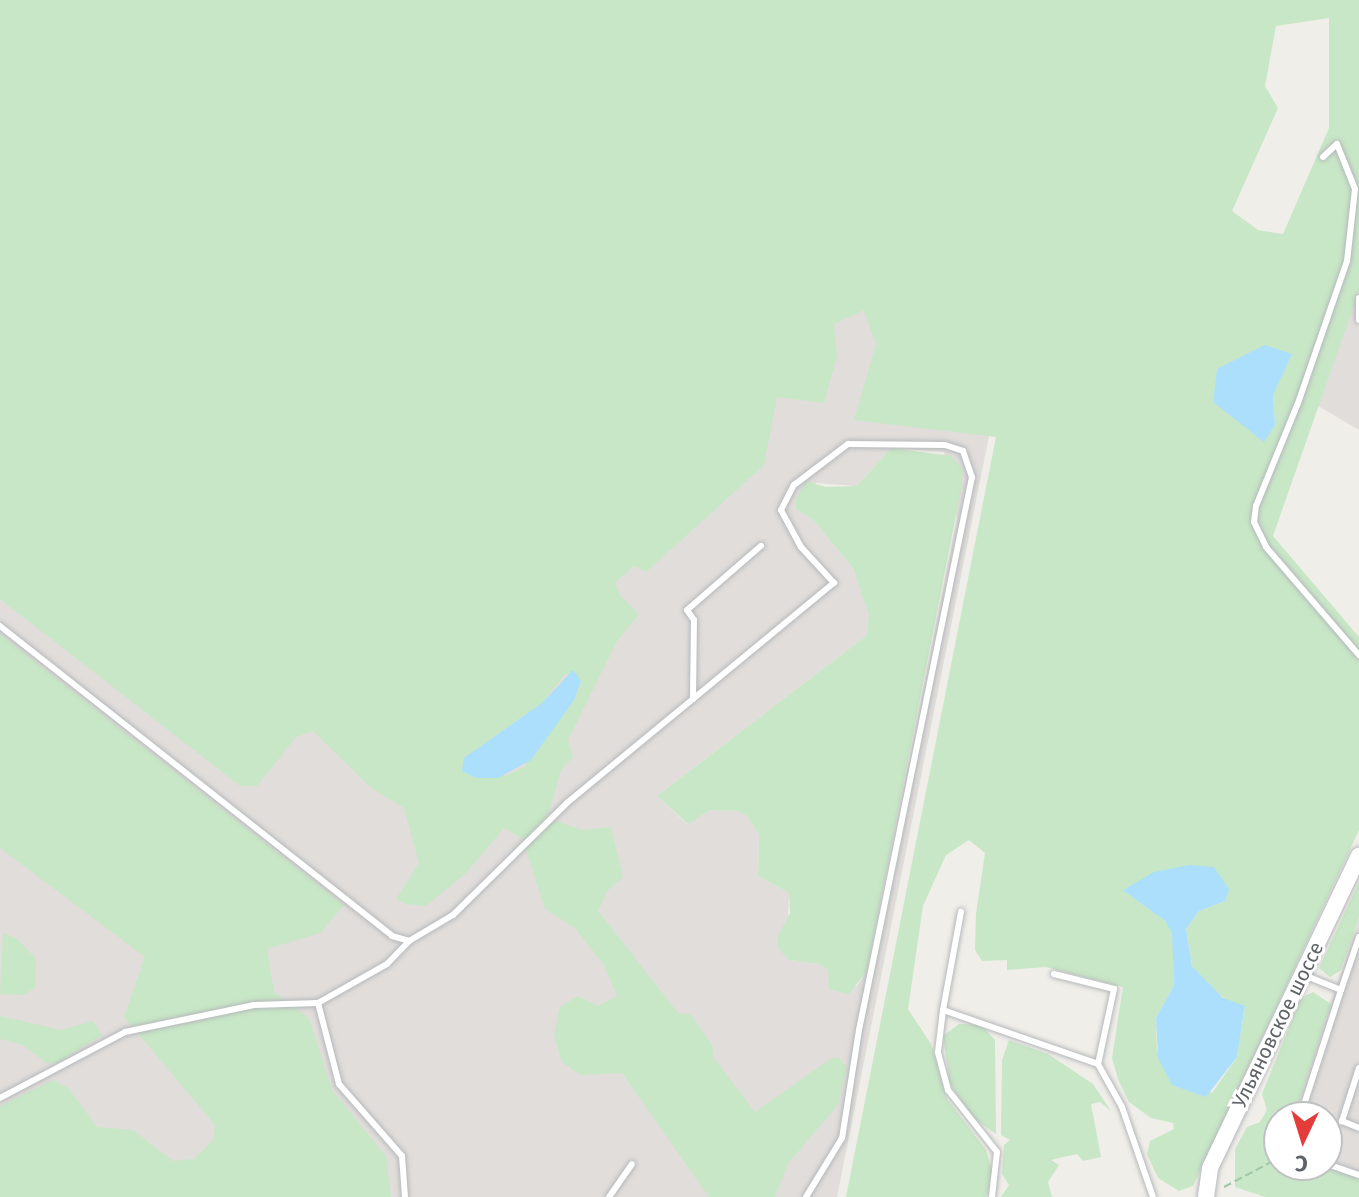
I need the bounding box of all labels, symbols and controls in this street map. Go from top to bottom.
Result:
street label: Ульяновское шоссе [1227,938,1329,1112]
north arrow [1263,1101,1343,1181]
text: С [1294,1150,1309,1177]

